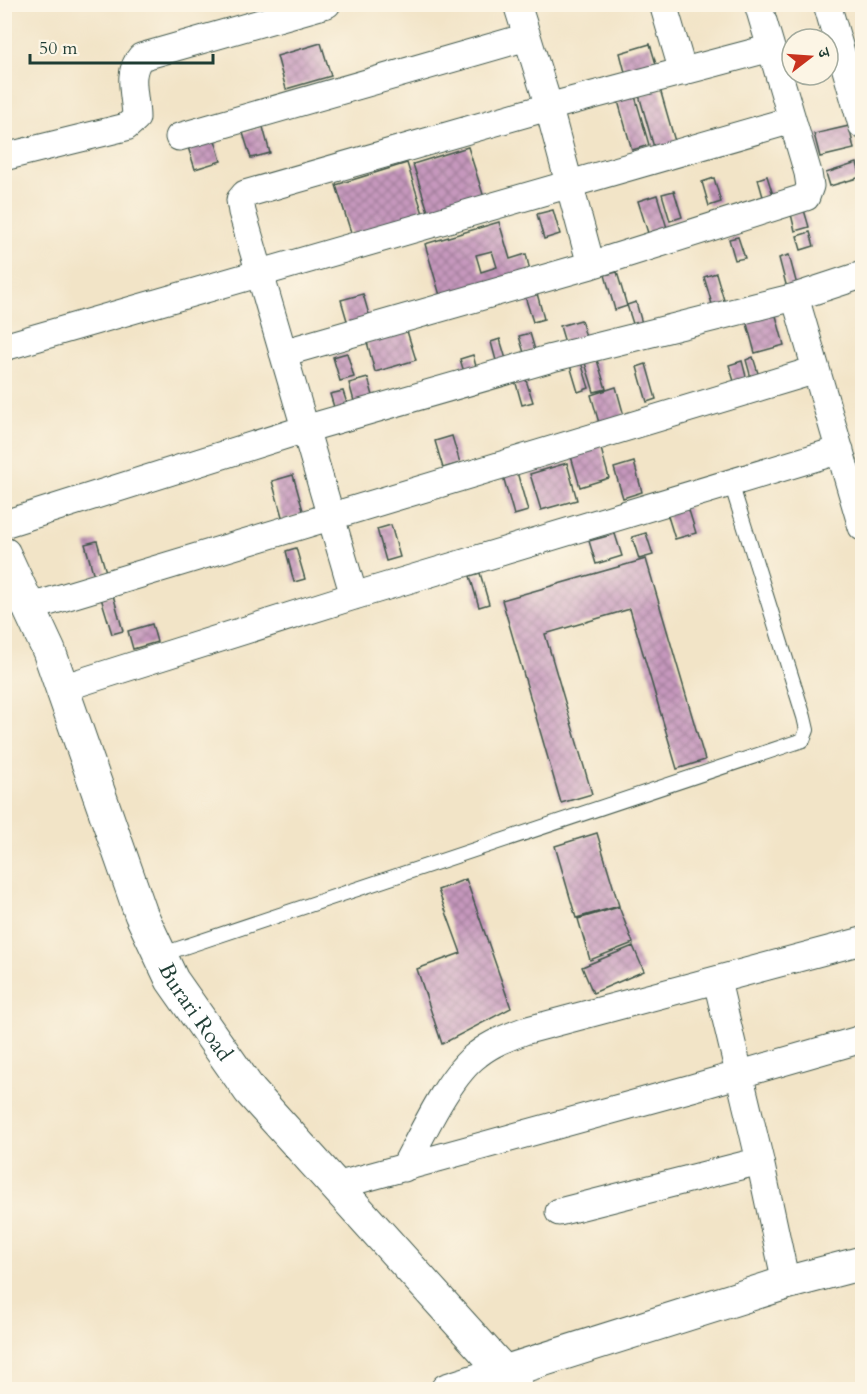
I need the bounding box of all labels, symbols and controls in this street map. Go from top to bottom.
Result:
scale bar [30,27,213,65]
north arrow [780,27,840,87]
text: 50 m [39,36,78,61]
text: उ [811,45,836,62]
street label: Burari Road [151,958,240,1067]

